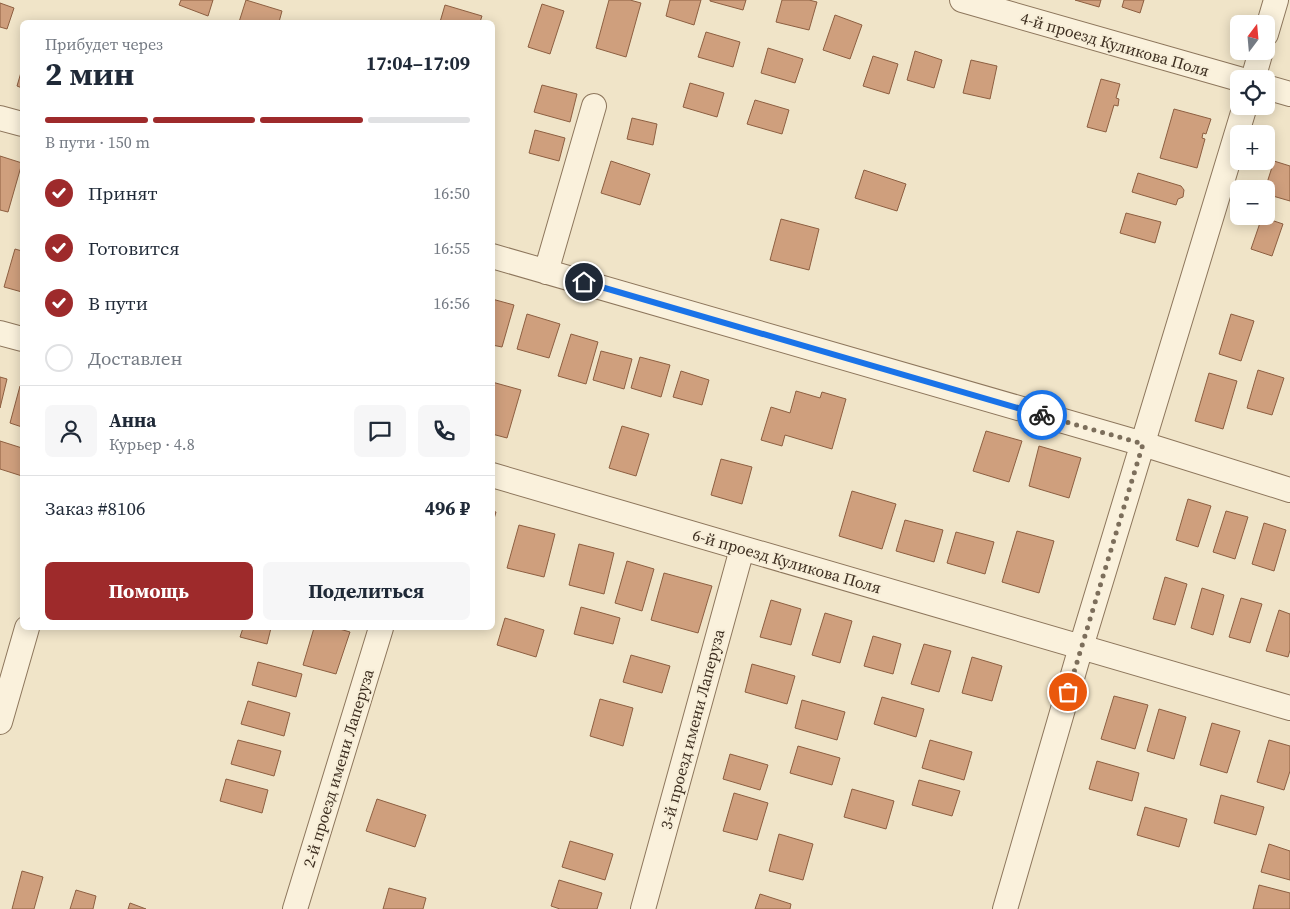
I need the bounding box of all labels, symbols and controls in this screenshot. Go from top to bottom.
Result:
street label: 4-й проезд Куликова Поля [1018,7,1212,81]
north arrow [1230,15,1275,60]
map controls [1230,15,1275,225]
text: Прибудет через [45,33,163,55]
text: 17:04–17:09 [366,50,470,76]
text: 2 мин [45,52,135,96]
button: locate [1230,70,1275,115]
button: + [1230,125,1275,170]
text: В пути · 150 m [45,131,150,153]
icon: check [45,179,73,207]
text: Принят [88,180,157,206]
button: − [1230,180,1275,225]
text: 16:50 [433,182,470,204]
icon: check [45,234,73,262]
text: Готовится [88,235,180,261]
text: 16:55 [433,237,470,259]
pin [563,261,605,303]
icon: home [570,268,598,296]
icon: check [45,289,73,317]
text: В пути [88,290,148,316]
text: 16:56 [433,292,470,314]
text: Доставлен [88,345,183,371]
courier [1017,390,1067,440]
icon: bike [1028,401,1056,429]
button: person [45,405,97,457]
button: chat [354,405,406,457]
button: phone [418,405,470,457]
text: Анна [109,407,156,433]
text: Курьер · 4.8 [109,433,195,455]
text: Заказ #8106 [45,495,146,521]
text: 496 ₽ [425,495,470,521]
street label: 6-й проезд Куликова Поля [690,524,884,598]
button: Помощь [45,562,253,620]
button: Поделиться [263,562,470,620]
street label: 3-й проезд имени Лаперуза [655,626,730,831]
street label: 2-й проезд имени Лаперуза [297,665,379,870]
pin [1047,671,1089,713]
icon: bag [1054,678,1082,706]

